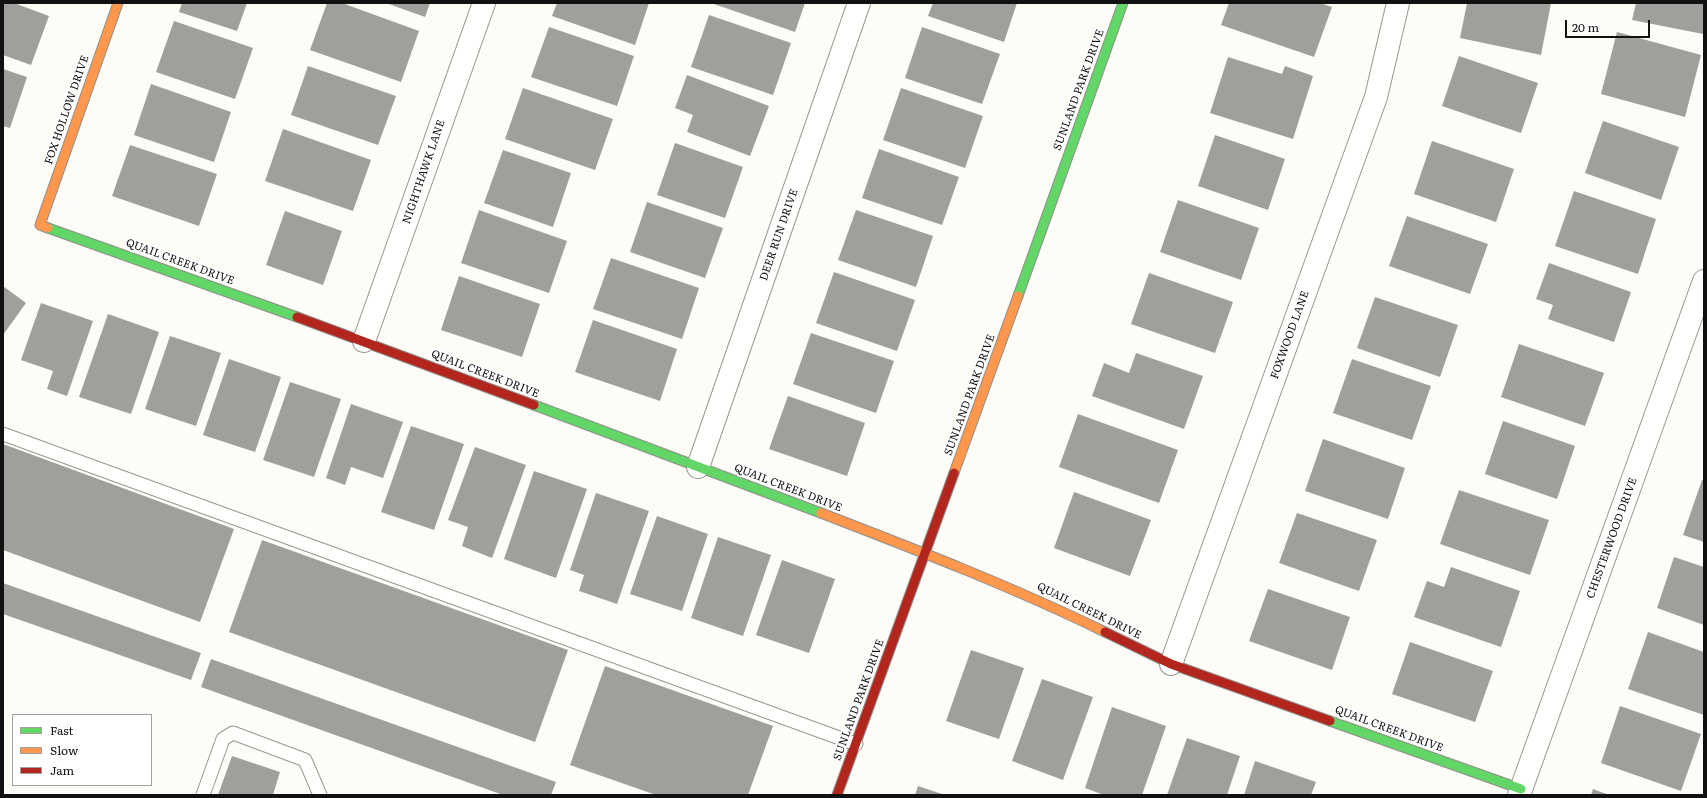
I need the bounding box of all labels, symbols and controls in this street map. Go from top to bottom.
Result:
scale bar [1567,12,1652,38]
text: 20 m [1572,18,1599,36]
street label: SUNLAND PARK DRIVE [1051,28,1107,152]
street label: FOX HOLLOW DRIVE [42,54,92,166]
street label: NIGHTHAWK LANE [400,118,448,226]
street label: DEER RUN DRIVE [757,187,801,283]
street label: QUAIL CREEK DRIVE [124,236,236,288]
street label: FOXWOOD LANE [1268,289,1312,381]
street label: SUNLAND PARK DRIVE [942,333,998,457]
street label: QUAIL CREEK DRIVE [429,347,541,401]
street label: QUAIL CREEK DRIVE [732,461,844,515]
street label: CHESTERWOOD DRIVE [1584,476,1640,600]
street label: QUAIL CREEK DRIVE [1035,580,1143,642]
street label: SUNLAND PARK DRIVE [831,638,887,762]
street label: QUAIL CREEK DRIVE [1333,703,1445,755]
legend [12,714,152,786]
text: Fast [50,721,73,739]
text: Slow [50,741,78,759]
text: Jam [50,761,74,779]

